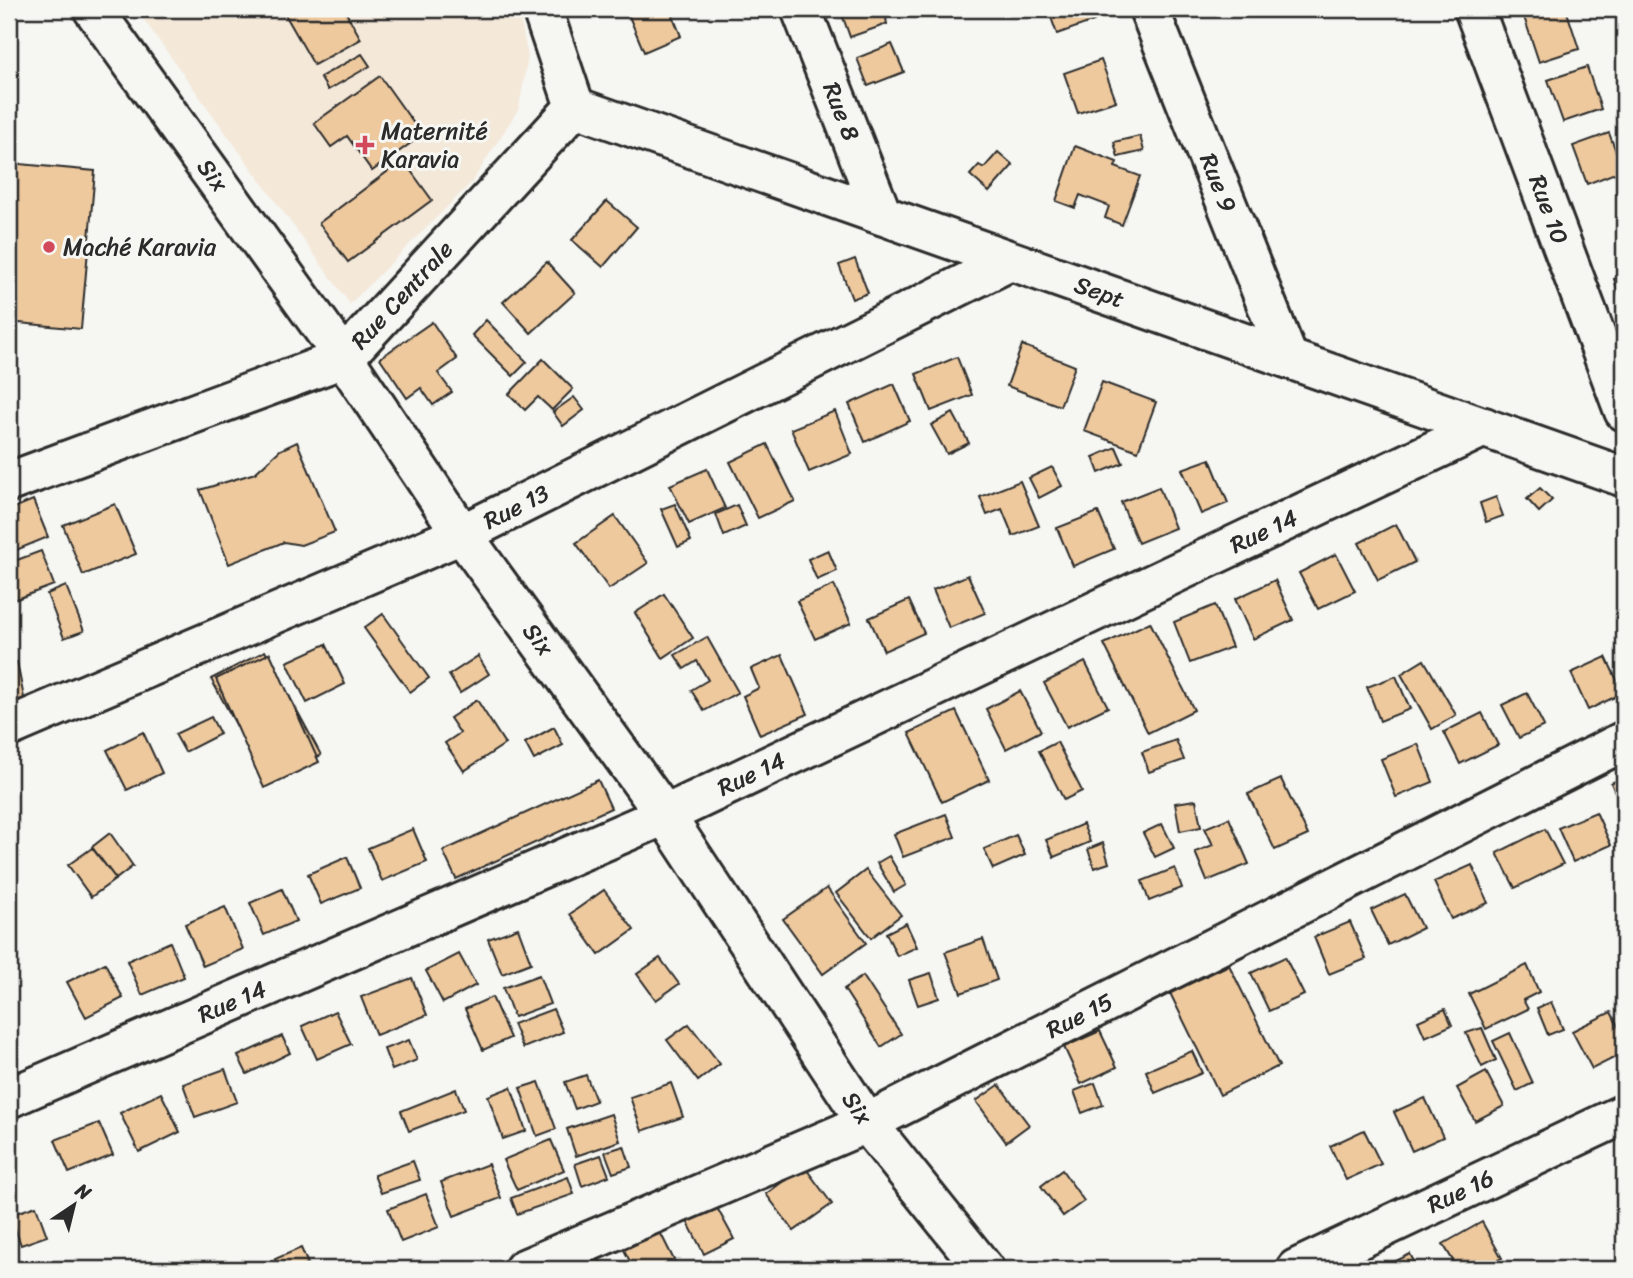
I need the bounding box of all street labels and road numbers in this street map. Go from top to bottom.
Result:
street label: Rue 8 [811,76,872,147]
street label: Rue 9 [1187,147,1249,219]
street label: Six [186,149,240,202]
street label: Rue 10 [1517,169,1581,250]
street label: Rue Centrale [340,230,464,360]
street label: Sept [1068,264,1130,320]
street label: Rue 13 [476,473,557,541]
street label: Rue 14 [1223,497,1305,566]
street label: Six [511,613,566,666]
street label: Rue 14 [710,740,793,808]
street label: Rue 14 [191,968,273,1035]
street label: Rue 15 [1039,981,1121,1050]
street label: Six [830,1082,885,1134]
street label: Rue 16 [1420,1157,1501,1225]

